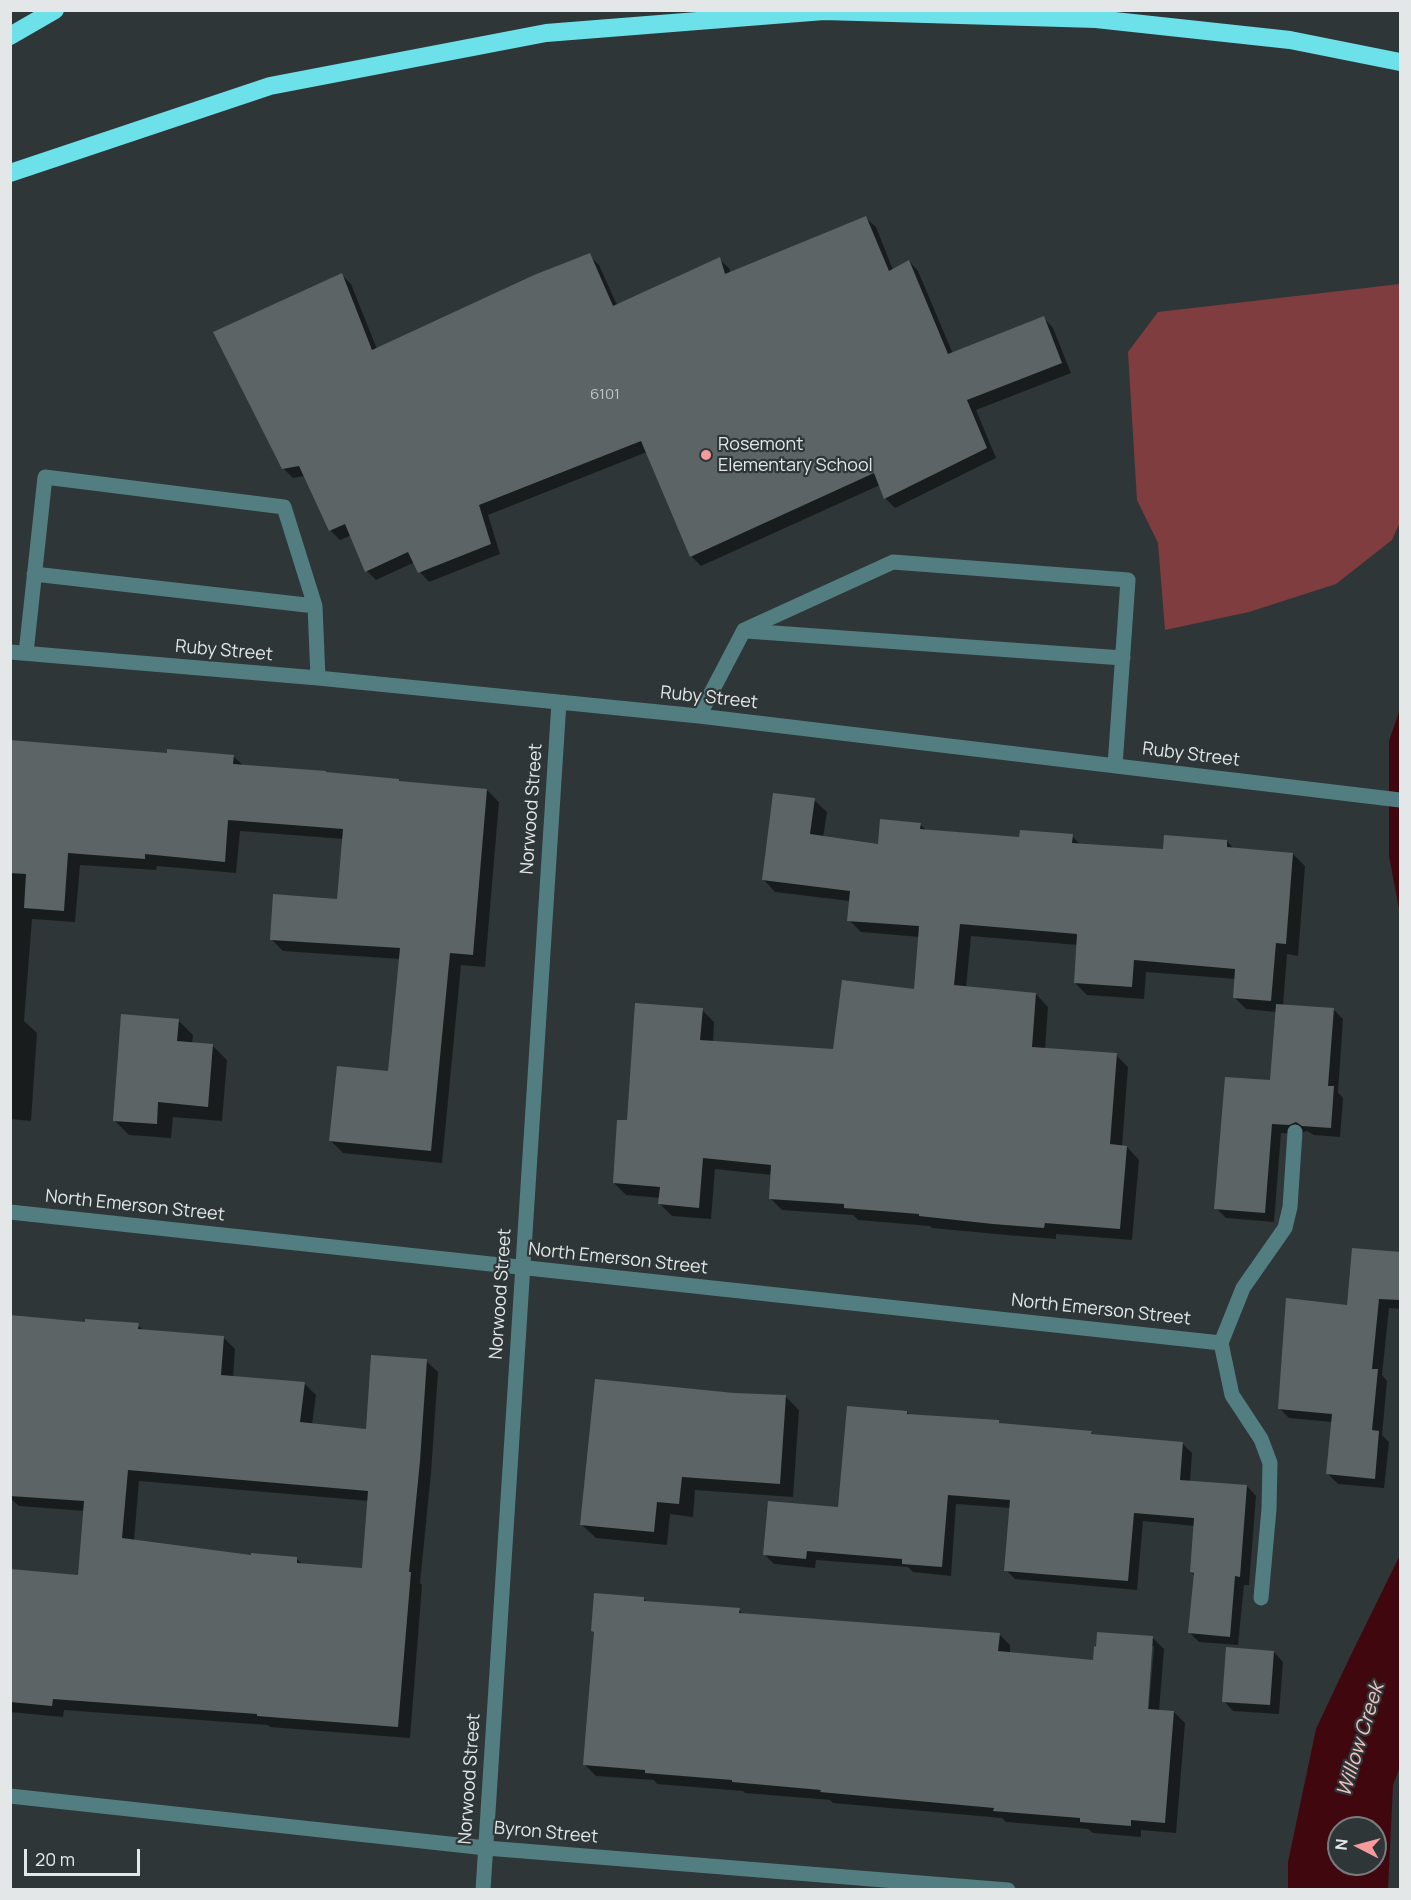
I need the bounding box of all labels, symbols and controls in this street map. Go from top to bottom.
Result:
house number: 6101 [590,386,620,404]
place label: Rosemont Elementary School [718,434,873,476]
marker: Rosemont Elementary School [699,448,713,462]
street label: Ruby Street [174,636,274,666]
street label: Ruby Street [659,682,759,714]
street label: Ruby Street [1141,738,1241,772]
street label: Norwood Street [517,743,547,875]
street label: North Emerson Street [44,1186,226,1226]
street label: Norwood Street [486,1228,516,1360]
street label: North Emerson Street [527,1239,709,1279]
street label: North Emerson Street [1010,1290,1192,1330]
water label: Willow Creek [1332,1680,1390,1800]
street label: Norwood Street [455,1713,485,1845]
north arrow [1327,1816,1387,1876]
street label: Byron Street [493,1818,599,1848]
scale bar [27,1837,142,1875]
text: N [1330,1837,1353,1851]
text: 20 m [35,1847,75,1871]

